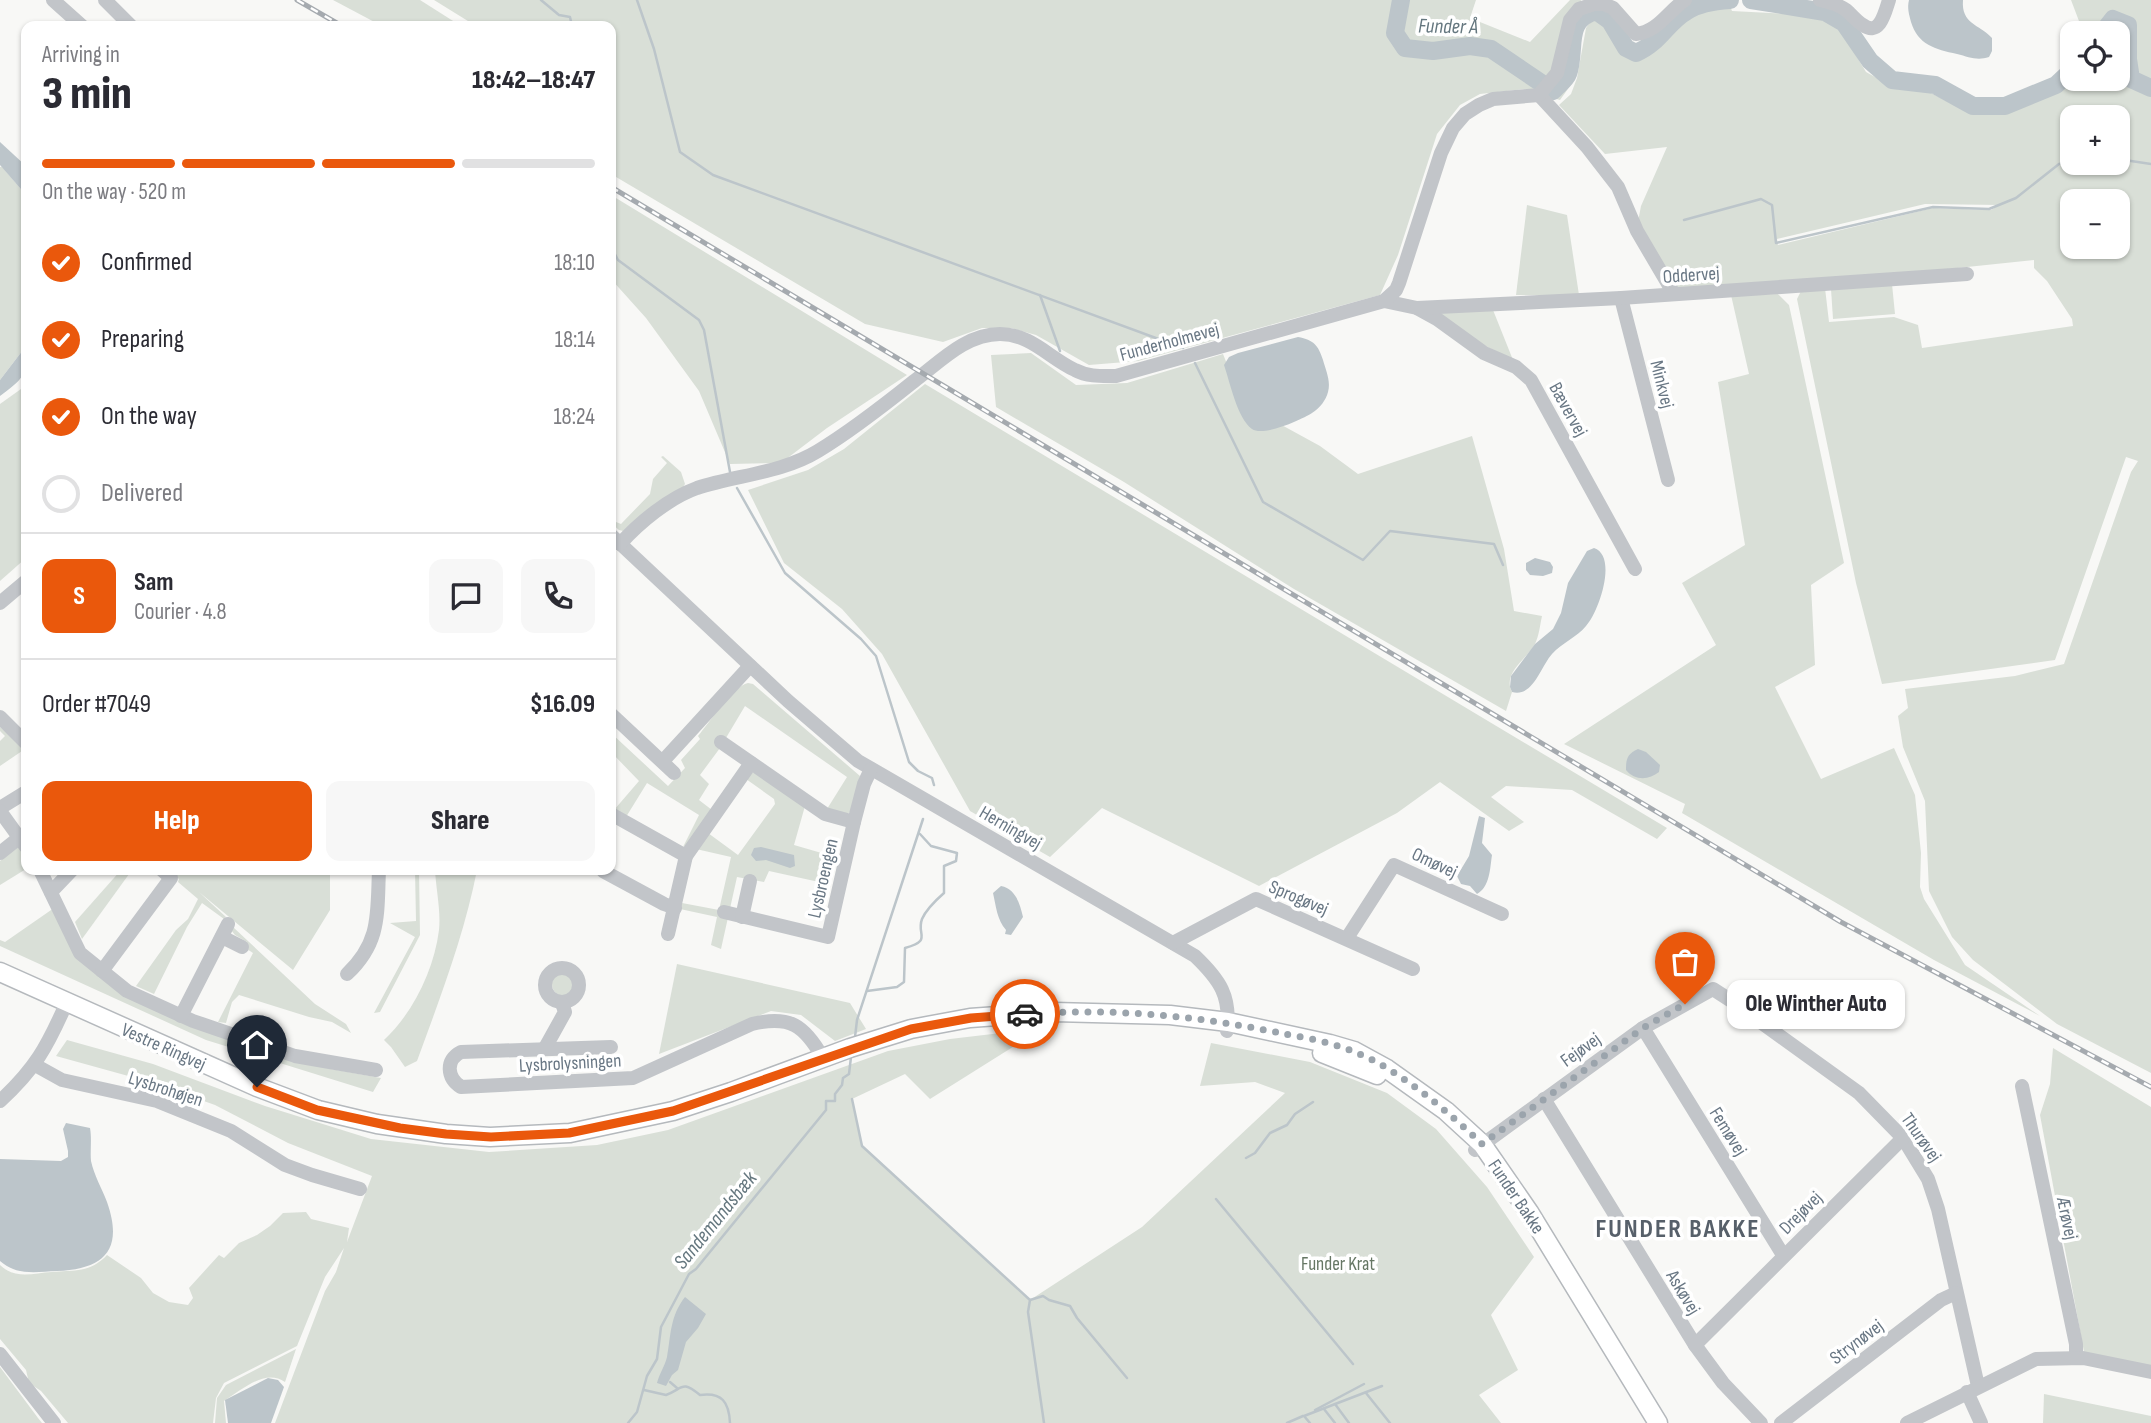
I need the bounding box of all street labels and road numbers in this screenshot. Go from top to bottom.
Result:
street label: Oddervej [1662,262,1720,289]
street label: Funderholmevej [1117,318,1222,367]
street label: Minkvej [1645,358,1679,411]
street label: Bævervej [1543,379,1592,441]
street label: Herningvej [975,801,1045,855]
street label: Lysbroengen [803,836,844,920]
street label: Omøvej [1408,843,1461,884]
street label: Sprogøvej [1265,876,1332,921]
street label: Vestre Ringvej [118,1019,209,1076]
street label: Fejøvej [1556,1028,1605,1072]
street label: Lysbrolysningen [518,1049,622,1078]
street label: Lysbrohøjen [125,1067,206,1112]
street label: Femøvej [1704,1103,1751,1160]
street label: Thurøvej [1896,1109,1946,1167]
street label: Funder Bakke [1482,1155,1549,1238]
street label: Drejøvej [1775,1187,1827,1239]
street label: Ærøvej [2051,1194,2082,1242]
street label: Askøvej [1660,1265,1705,1319]
street label: Strynøvej [1826,1315,1888,1370]

